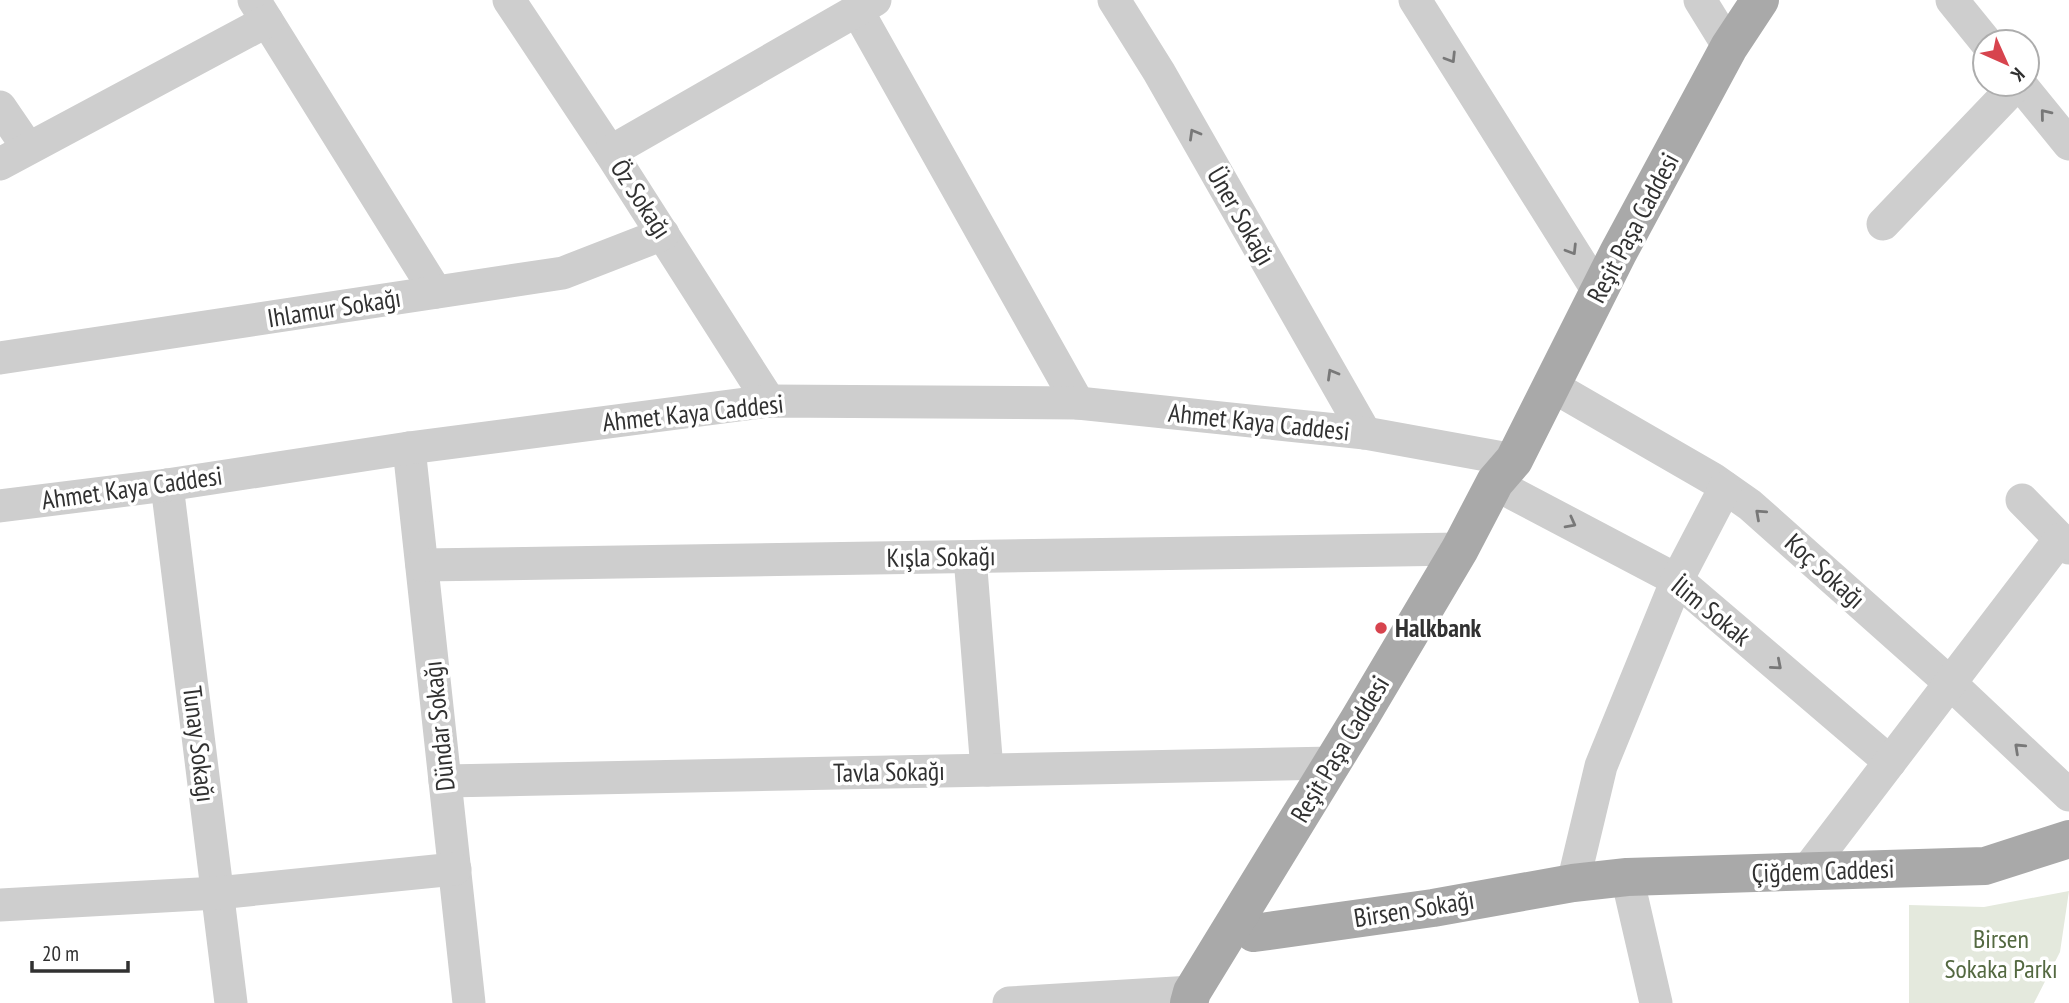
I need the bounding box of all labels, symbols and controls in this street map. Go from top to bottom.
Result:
north arrow [1971,28,2041,98]
one-way arrow [1443,50,1456,63]
text: K [2006,63,2030,87]
one-way arrow [2040,109,2053,121]
one-way arrow [1189,129,1202,141]
street label: Reşit Paşa Caddesi [1579,147,1686,308]
street label: Öz Sokağı [604,153,679,245]
street label: Üner Sokağı [1200,161,1283,271]
one-way arrow [1564,243,1577,256]
street label: Ihlamur Sokağı [265,281,403,334]
one-way arrow [1327,369,1340,382]
street label: Ahmet Kaya Caddesi [601,387,785,438]
street label: Ahmet Kaya Caddesi [1167,396,1351,447]
street label: Ahmet Kaya Caddesi [39,458,224,517]
one-way arrow [1755,509,1768,522]
one-way arrow [1563,515,1576,529]
street label: Koç Sokağı [1778,526,1872,615]
street label: Kışla Sokağı [886,539,996,574]
street label: İlim Sokak [1665,568,1758,653]
place label: Halkbank [1395,611,1482,644]
marker: Halkbank [1373,620,1389,636]
one-way arrow [1769,657,1782,669]
street label: Dündar Sokağı [415,659,462,793]
street label: Reşit Paşa Caddesi [1283,669,1396,828]
street label: Tunay Sokağı [176,684,223,804]
one-way arrow [2015,744,2028,757]
street label: Tavla Sokağı [833,754,945,789]
street label: Çiğdem Caddesi [1751,852,1895,889]
street label: Birsen Sokağı [1351,883,1476,934]
park label: Birsen Sokaka Parkı [1944,922,2058,985]
scale bar [32,930,128,974]
text: 20 m [42,940,79,967]

